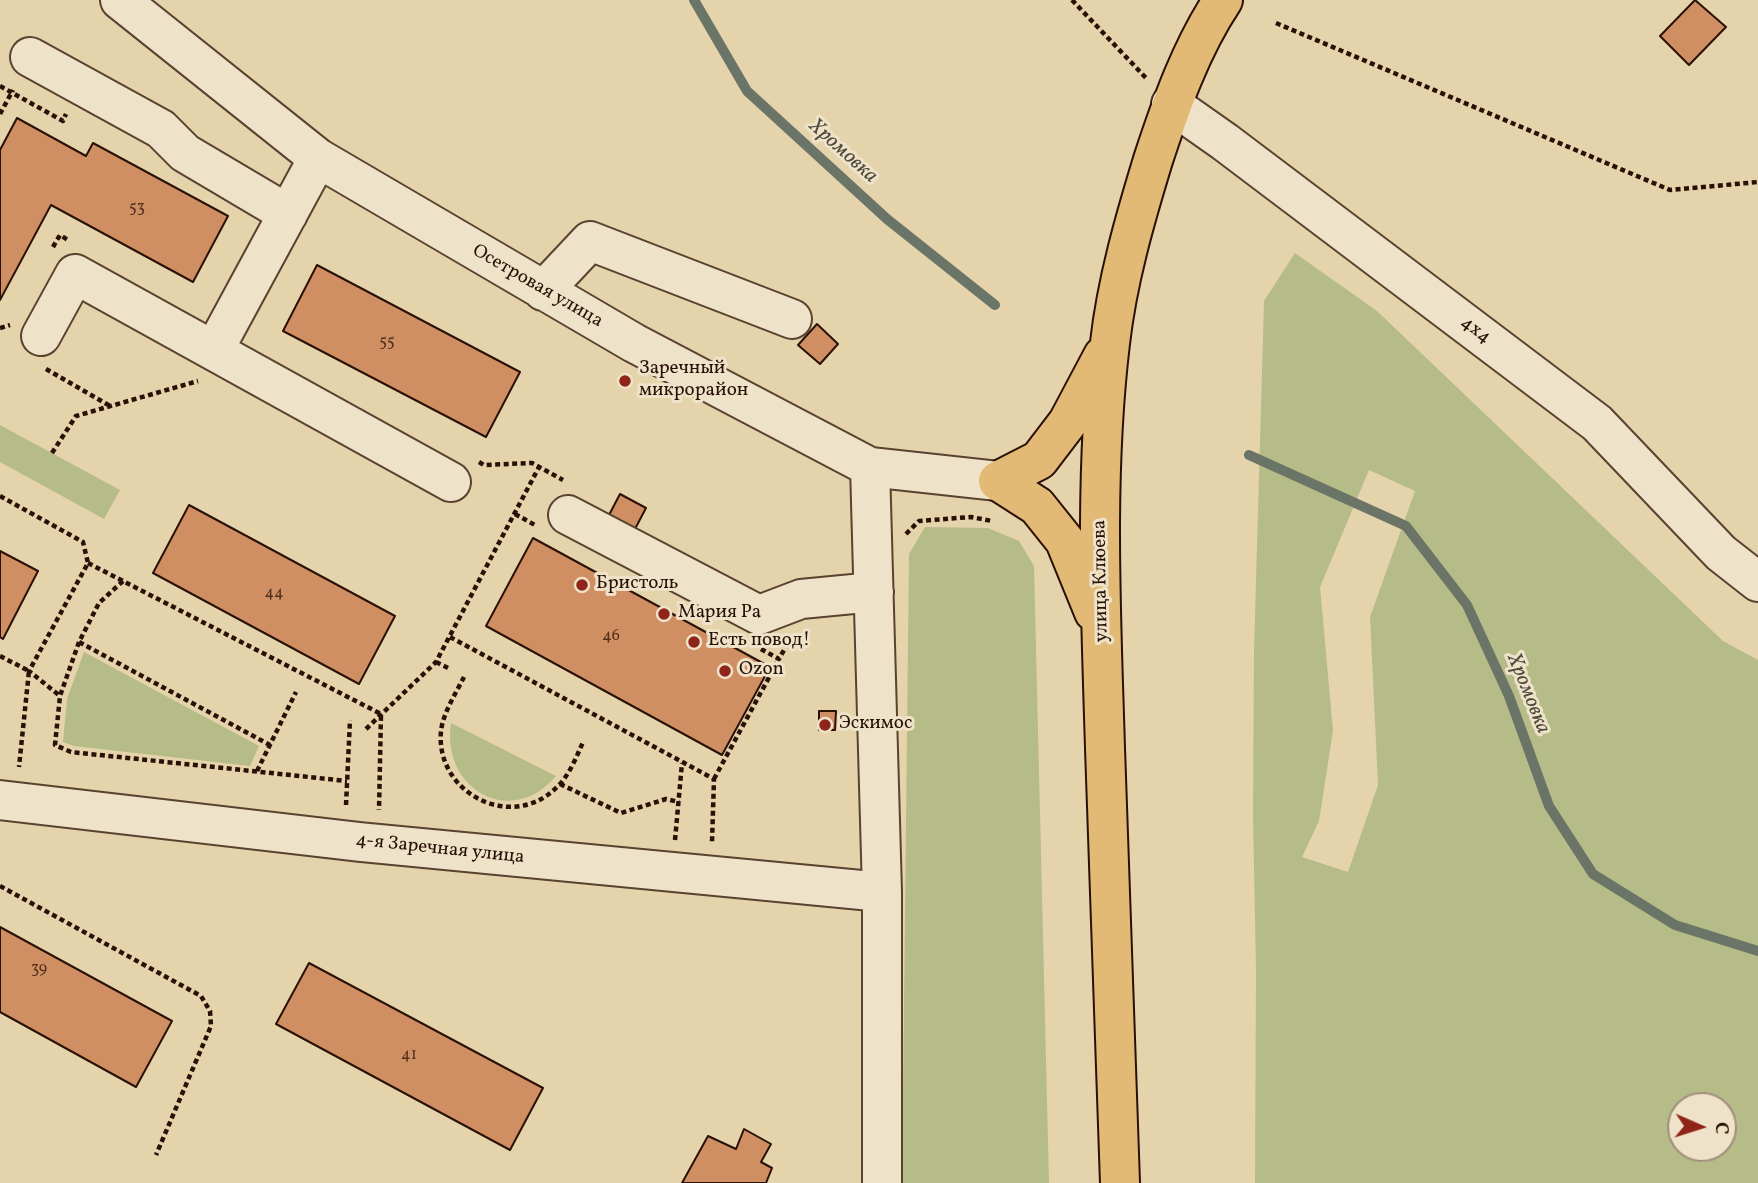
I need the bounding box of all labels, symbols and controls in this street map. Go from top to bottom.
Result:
water label: Хромовка [802,114,882,190]
house number: 53 [129,199,145,219]
street label: Осетровая улица [467,240,607,334]
street label: 4x4 [1455,312,1495,350]
house number: 55 [379,333,395,353]
place label: Заречный микрорайон [639,359,748,403]
marker: Заречный микрорайон [617,373,633,389]
street label: улица Клюева [1090,520,1114,642]
place label: Бристоль [596,574,678,596]
marker: Бристоль [574,577,590,593]
house number: 44 [264,584,284,604]
place label: Мария Ра [678,603,761,625]
marker: Мария Ра [656,606,672,622]
house number: 46 [602,627,620,647]
place label: Есть повод! [708,631,810,653]
marker: Есть повод! [686,634,702,650]
water label: Хромовка [1500,650,1554,738]
place label: Ozon [739,660,784,682]
marker: Ozon [717,663,733,679]
place label: Эскимос [839,714,912,736]
marker: Эскимос [817,717,833,733]
street label: 4-я Заречная улица [354,830,526,870]
house number: 39 [31,960,47,980]
house number: 41 [401,1046,417,1066]
north arrow [1667,1092,1737,1162]
text: С [1708,1121,1734,1135]

